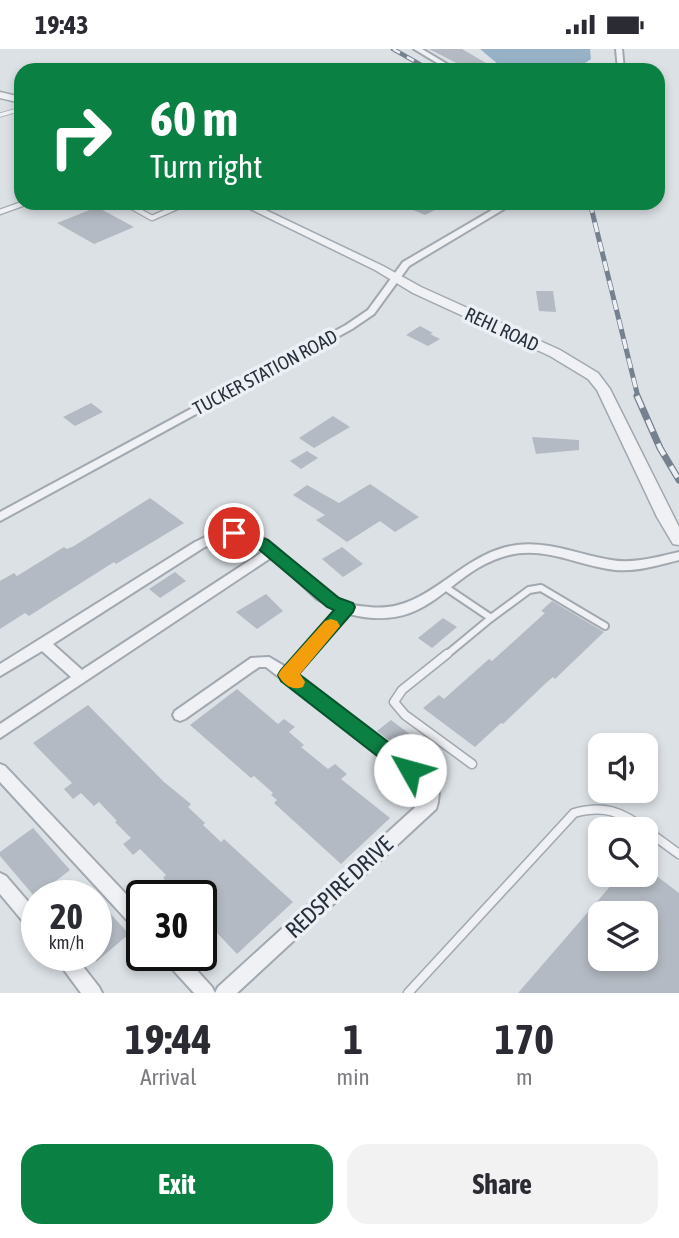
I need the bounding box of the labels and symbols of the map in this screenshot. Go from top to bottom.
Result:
street label: REHL ROAD [462,302,542,356]
street label: TUCKER STATION ROAD [189,325,341,419]
pin [204,503,264,563]
position arrow [373,733,447,807]
street label: REDSPIRE DRIVE [280,831,398,943]
speed limit sign: 30 [126,880,217,971]

